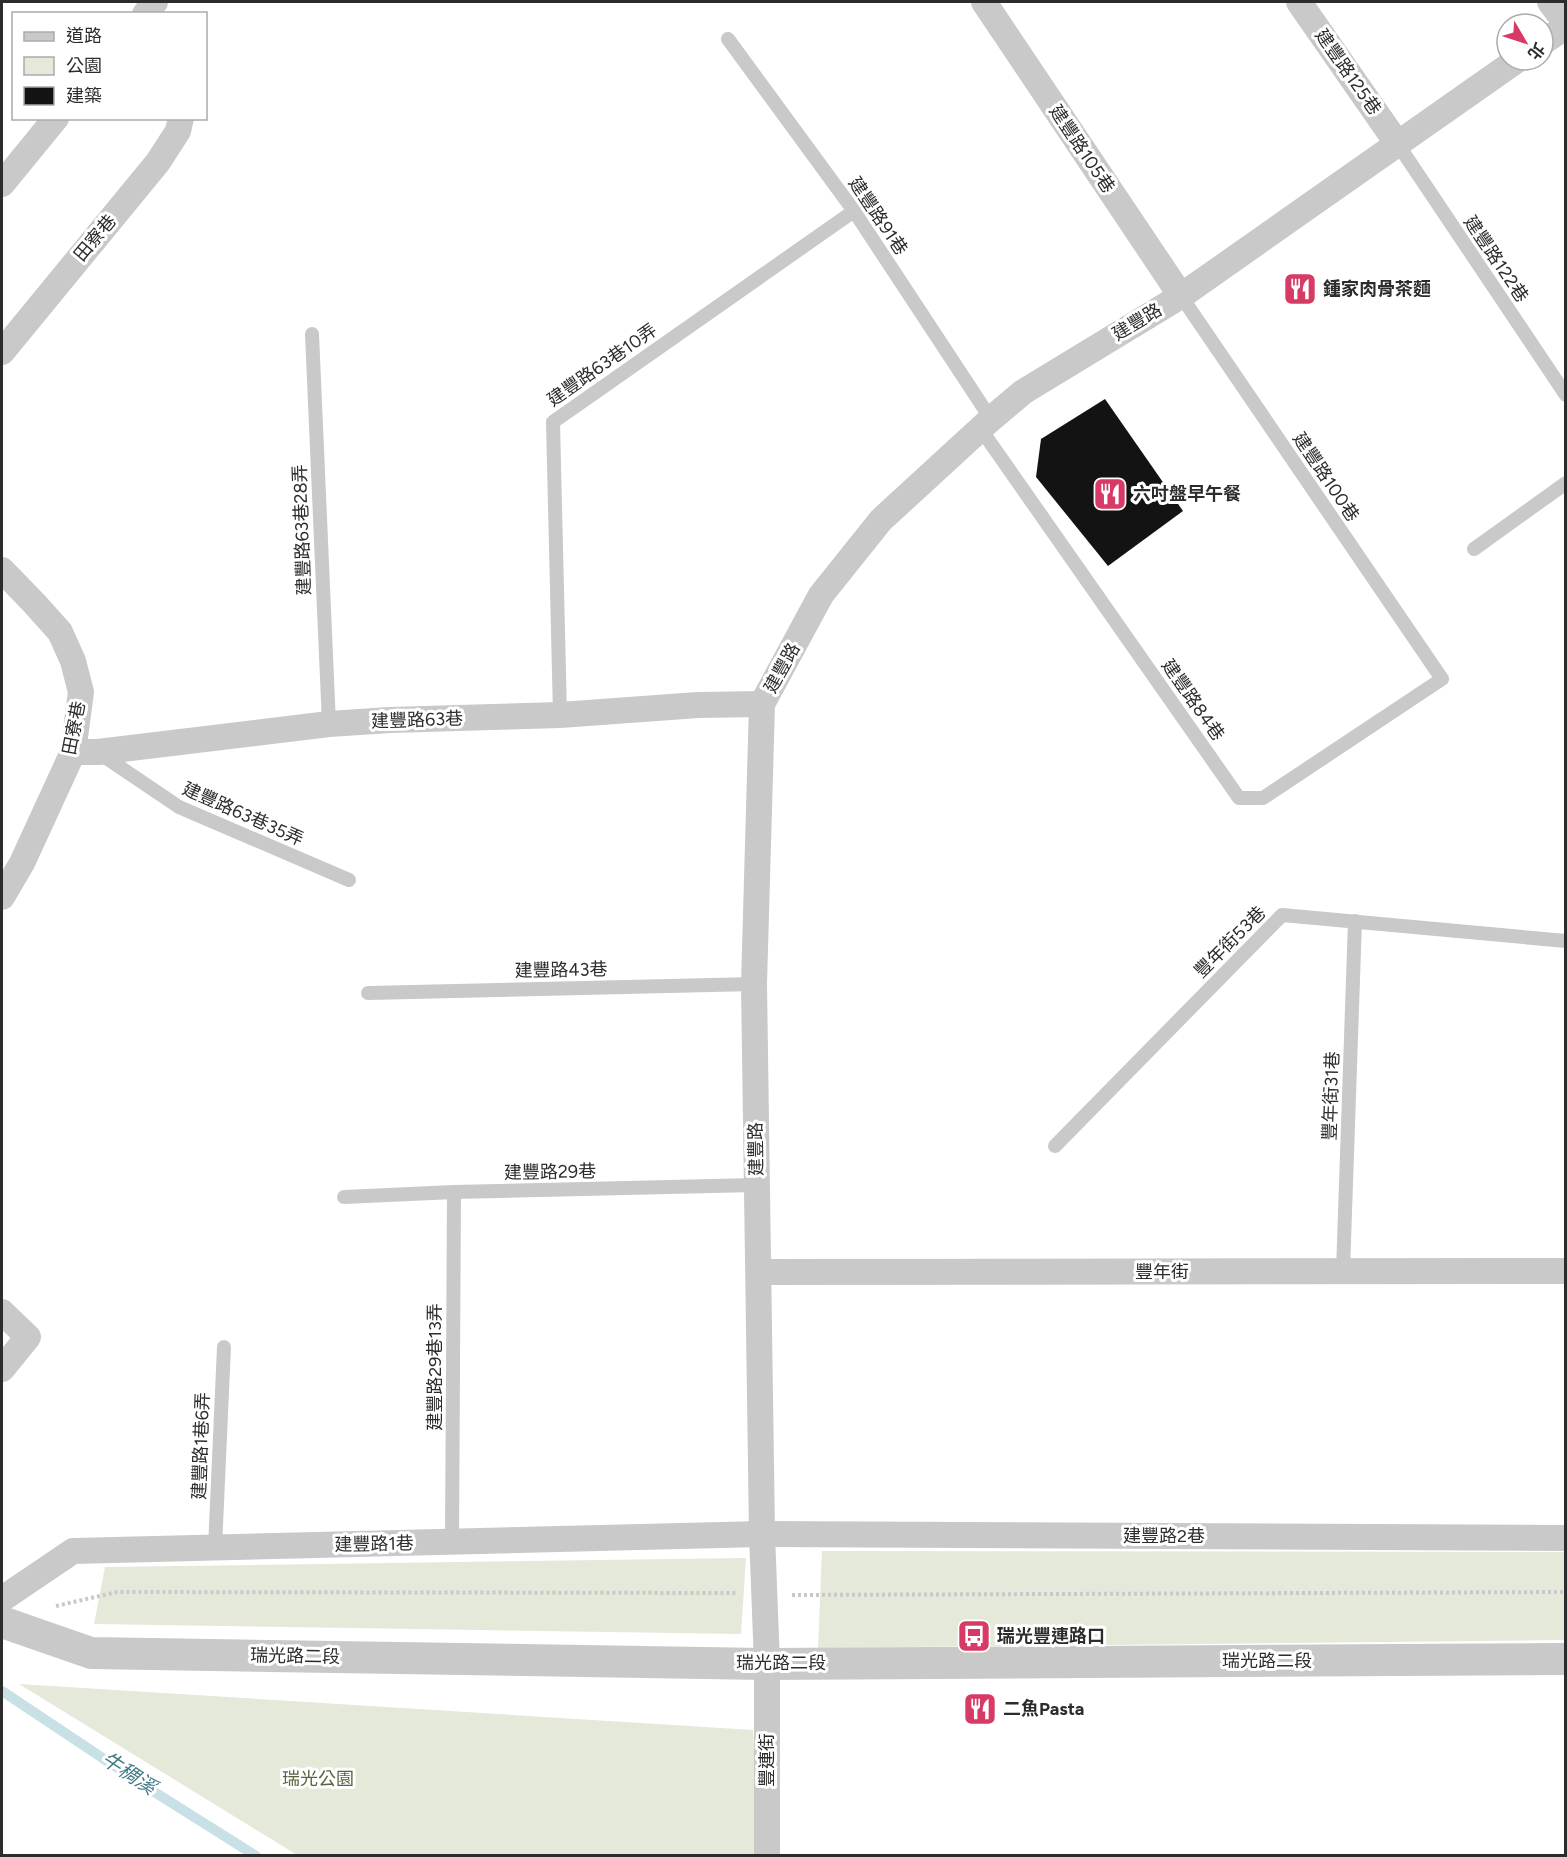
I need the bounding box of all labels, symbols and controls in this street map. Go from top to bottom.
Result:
legend [12,12,207,120]
north arrow [1495,12,1555,72]
text: 道路 [66,25,102,47]
street label: 建豐路125巷 [1310,25,1386,119]
text: 北 [1524,39,1549,63]
text: 公園 [66,55,102,77]
text: 建築 [66,85,102,107]
street label: 建豐路105巷 [1045,101,1119,197]
street label: 建豐路91巷 [844,173,912,259]
street label: 田寮巷 [69,210,121,266]
street label: 建豐路122巷 [1459,212,1533,306]
restaurant icon: 鍾家肉骨茶麵 [1282,271,1318,307]
place label: 鍾家肉骨茶麵 [1323,278,1431,300]
street label: 建豐路 [1108,299,1166,345]
street label: 建豐路63巷10弄 [543,319,661,411]
street label: 建豐路100巷 [1288,428,1364,526]
street label: 建豐路63巷28弄 [289,464,315,596]
restaurant icon: 六吋盤早午餐 [1092,476,1128,512]
place label: 六吋盤早午餐 [1133,483,1241,505]
street label: 建豐路 [759,639,805,697]
street label: 建豐路84巷 [1157,655,1229,745]
street label: 田寮巷 [58,699,90,757]
street label: 建豐路63巷 [371,707,463,733]
street label: 建豐路63巷35弄 [179,777,307,851]
street label: 豐年街53巷 [1190,902,1270,982]
street label: 建豐路43巷 [514,958,608,982]
street label: 豐年街31巷 [1318,1051,1344,1141]
street label: 建豐路 [745,1122,767,1176]
street label: 建豐路29巷 [504,1160,596,1184]
street label: 豐年街 [1135,1261,1189,1283]
street label: 建豐路29巷13弄 [424,1303,446,1431]
street label: 建豐路1巷6弄 [188,1392,214,1500]
street label: 建豐路2巷 [1123,1525,1205,1547]
street label: 建豐路1巷 [334,1532,414,1556]
bus stop icon: 瑞光豐連路口 [956,1618,992,1654]
place label: 瑞光豐連路口 [997,1625,1105,1647]
street label: 瑞光路二段 [250,1644,340,1668]
street label: 瑞光路二段 [1222,1650,1312,1672]
street label: 瑞光路二段 [736,1652,826,1674]
restaurant icon: 二魚Pasta [962,1691,998,1727]
place label: 二魚Pasta [1003,1698,1084,1720]
street label: 豐連街 [756,1733,778,1787]
water label: 牛稠溪 [97,1747,163,1801]
park label: 瑞光公園 [282,1768,354,1790]

